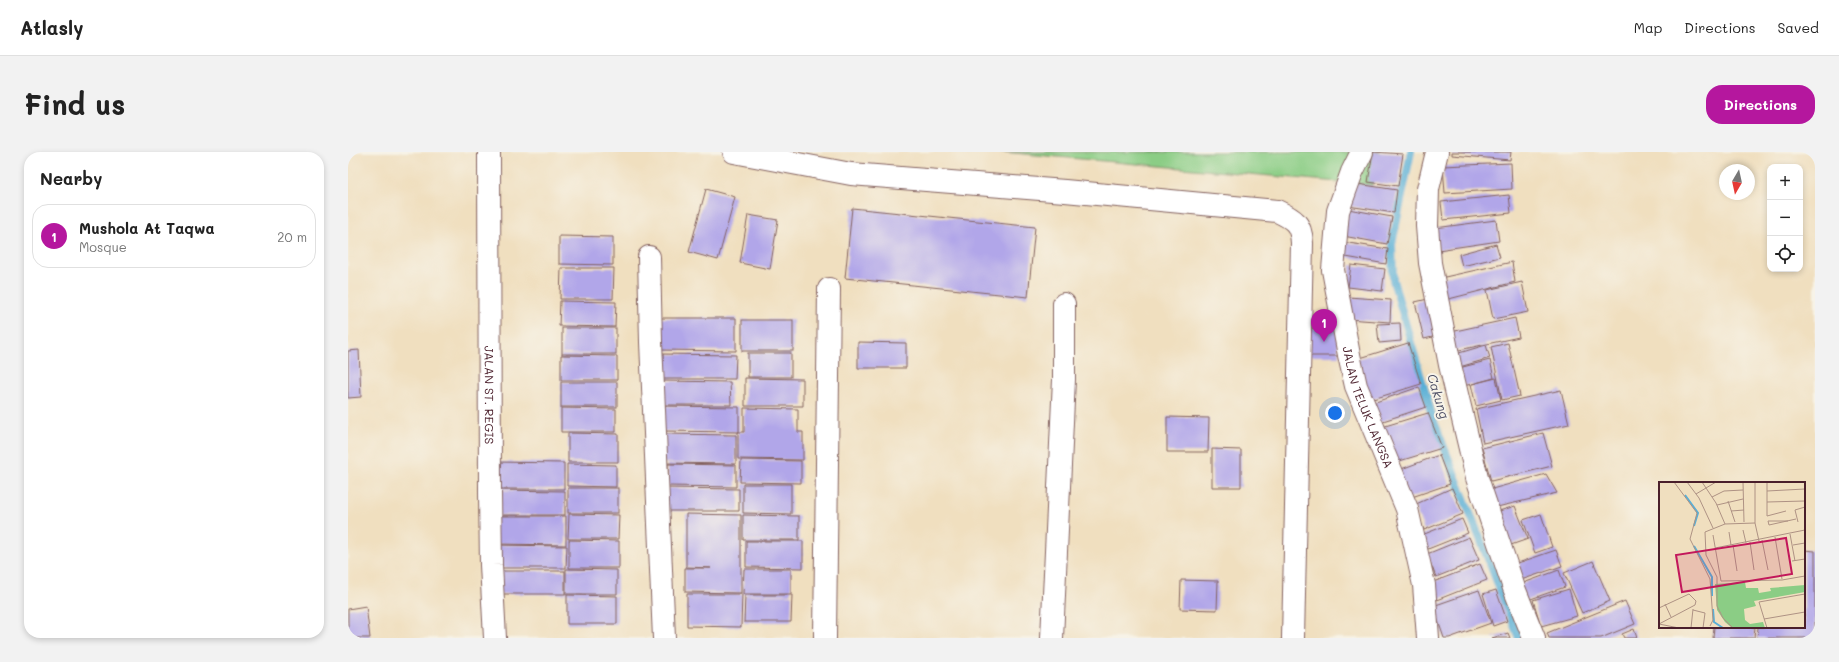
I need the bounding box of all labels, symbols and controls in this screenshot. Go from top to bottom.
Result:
text: Atlasly [20,15,83,40]
text: Map [1634,18,1662,37]
text: Directions [1684,18,1755,37]
text: Saved [1777,18,1819,37]
button: Directions [1706,85,1815,124]
text: Find us [24,86,125,122]
north arrow [1719,164,1755,200]
map controls [1767,164,1803,272]
button: + [1767,164,1803,200]
text: Nearby [40,167,102,189]
button: − [1767,200,1803,236]
text: Mushola At Taqwa [79,218,215,238]
text: 1 [51,228,57,245]
text: 20 m [277,228,307,245]
button: locate [1767,236,1803,272]
text: Mosque [79,238,127,255]
pin: 1 [1311,309,1337,342]
street label: JALAN TELUK LANGSA [1339,345,1397,470]
street label: JALAN ST. REGIS [482,346,498,445]
water label: Cakung [1424,371,1454,421]
your location [1325,403,1345,423]
inset map [1659,482,1805,628]

